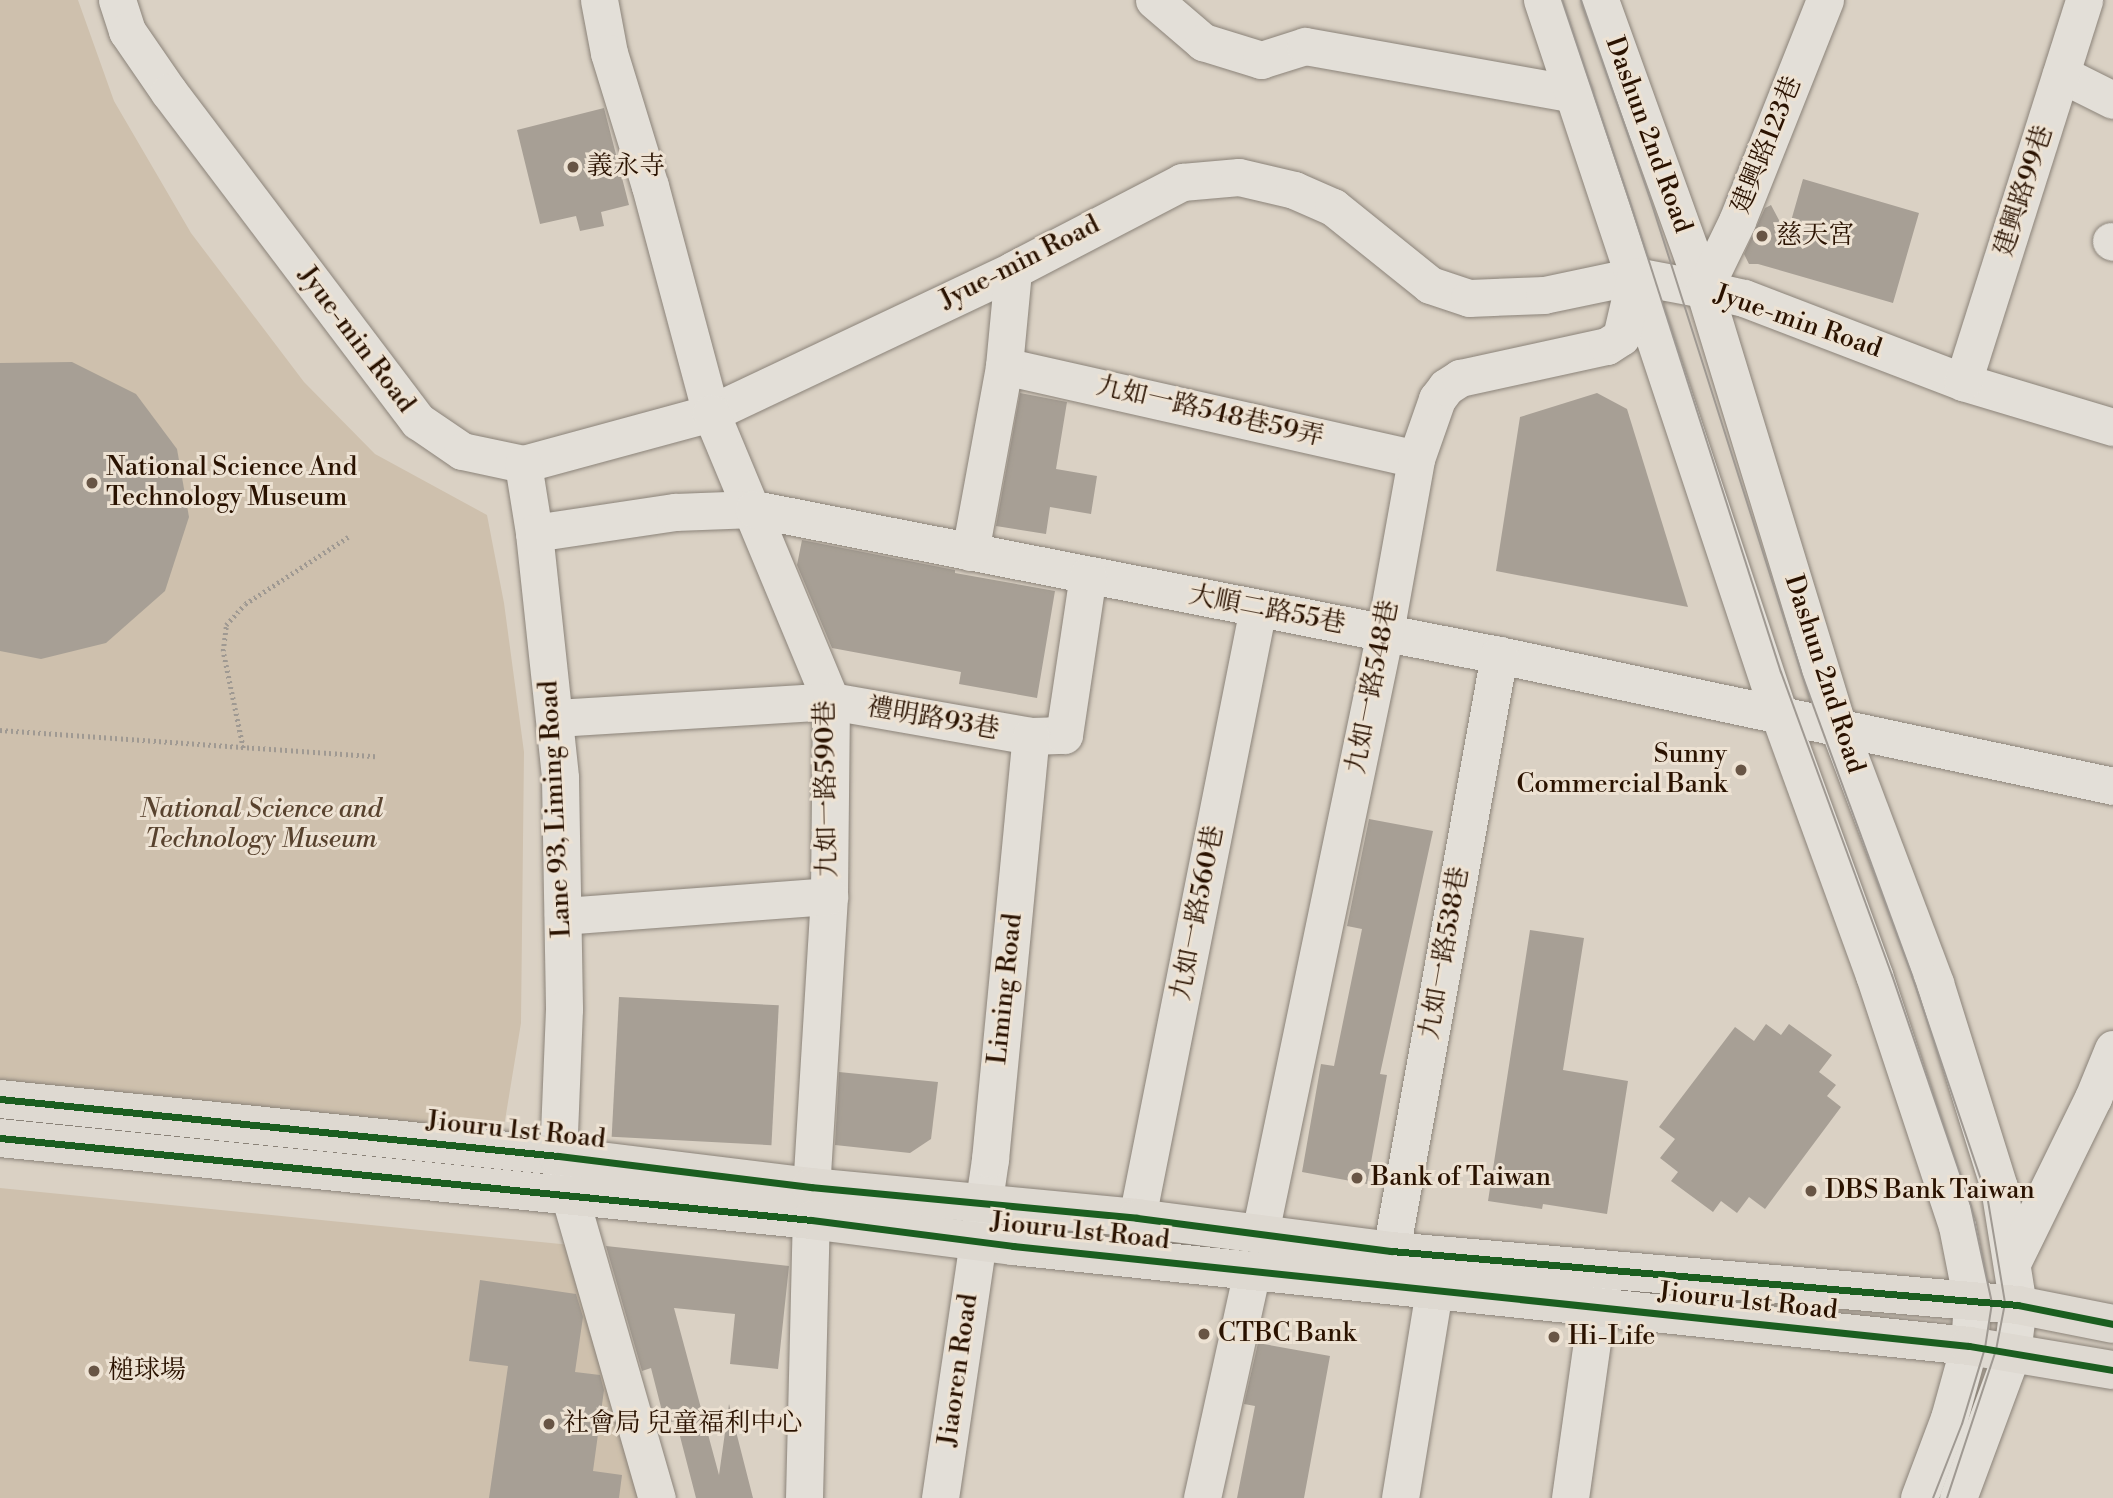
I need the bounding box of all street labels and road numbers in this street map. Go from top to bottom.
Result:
street label: Dashun 2nd Road [1598,33,1698,237]
street label: 建興路123巷 [1725,72,1809,218]
street label: 建興路99巷 [1988,122,2060,260]
street label: Jyue-min Road [935,209,1105,317]
street label: Jyue-min Road [291,261,421,419]
street label: Jyue-min Road [1710,279,1886,365]
street label: 九如一路548巷59弄 [1093,371,1327,453]
street label: Dashun 2nd Road [1777,571,1871,777]
street label: 大順二路55巷 [1186,580,1348,640]
street label: 九如一路548巷 [1341,598,1405,776]
street label: Lane 93, Liming Road [534,680,578,938]
street label: 禮明路93巷 [864,692,1002,746]
street label: 九如一路590巷 [810,700,844,878]
street label: 九如一路560巷 [1166,823,1230,1003]
street label: 九如一路538巷 [1414,864,1476,1042]
street label: Liming Road [983,912,1029,1066]
street label: Jiouru 1st Road [425,1106,607,1156]
street label: Jiouru 1st Road [989,1207,1171,1257]
street label: Jiouru 1st Road [1657,1277,1839,1327]
street label: Jiaoren Road [933,1292,985,1448]

